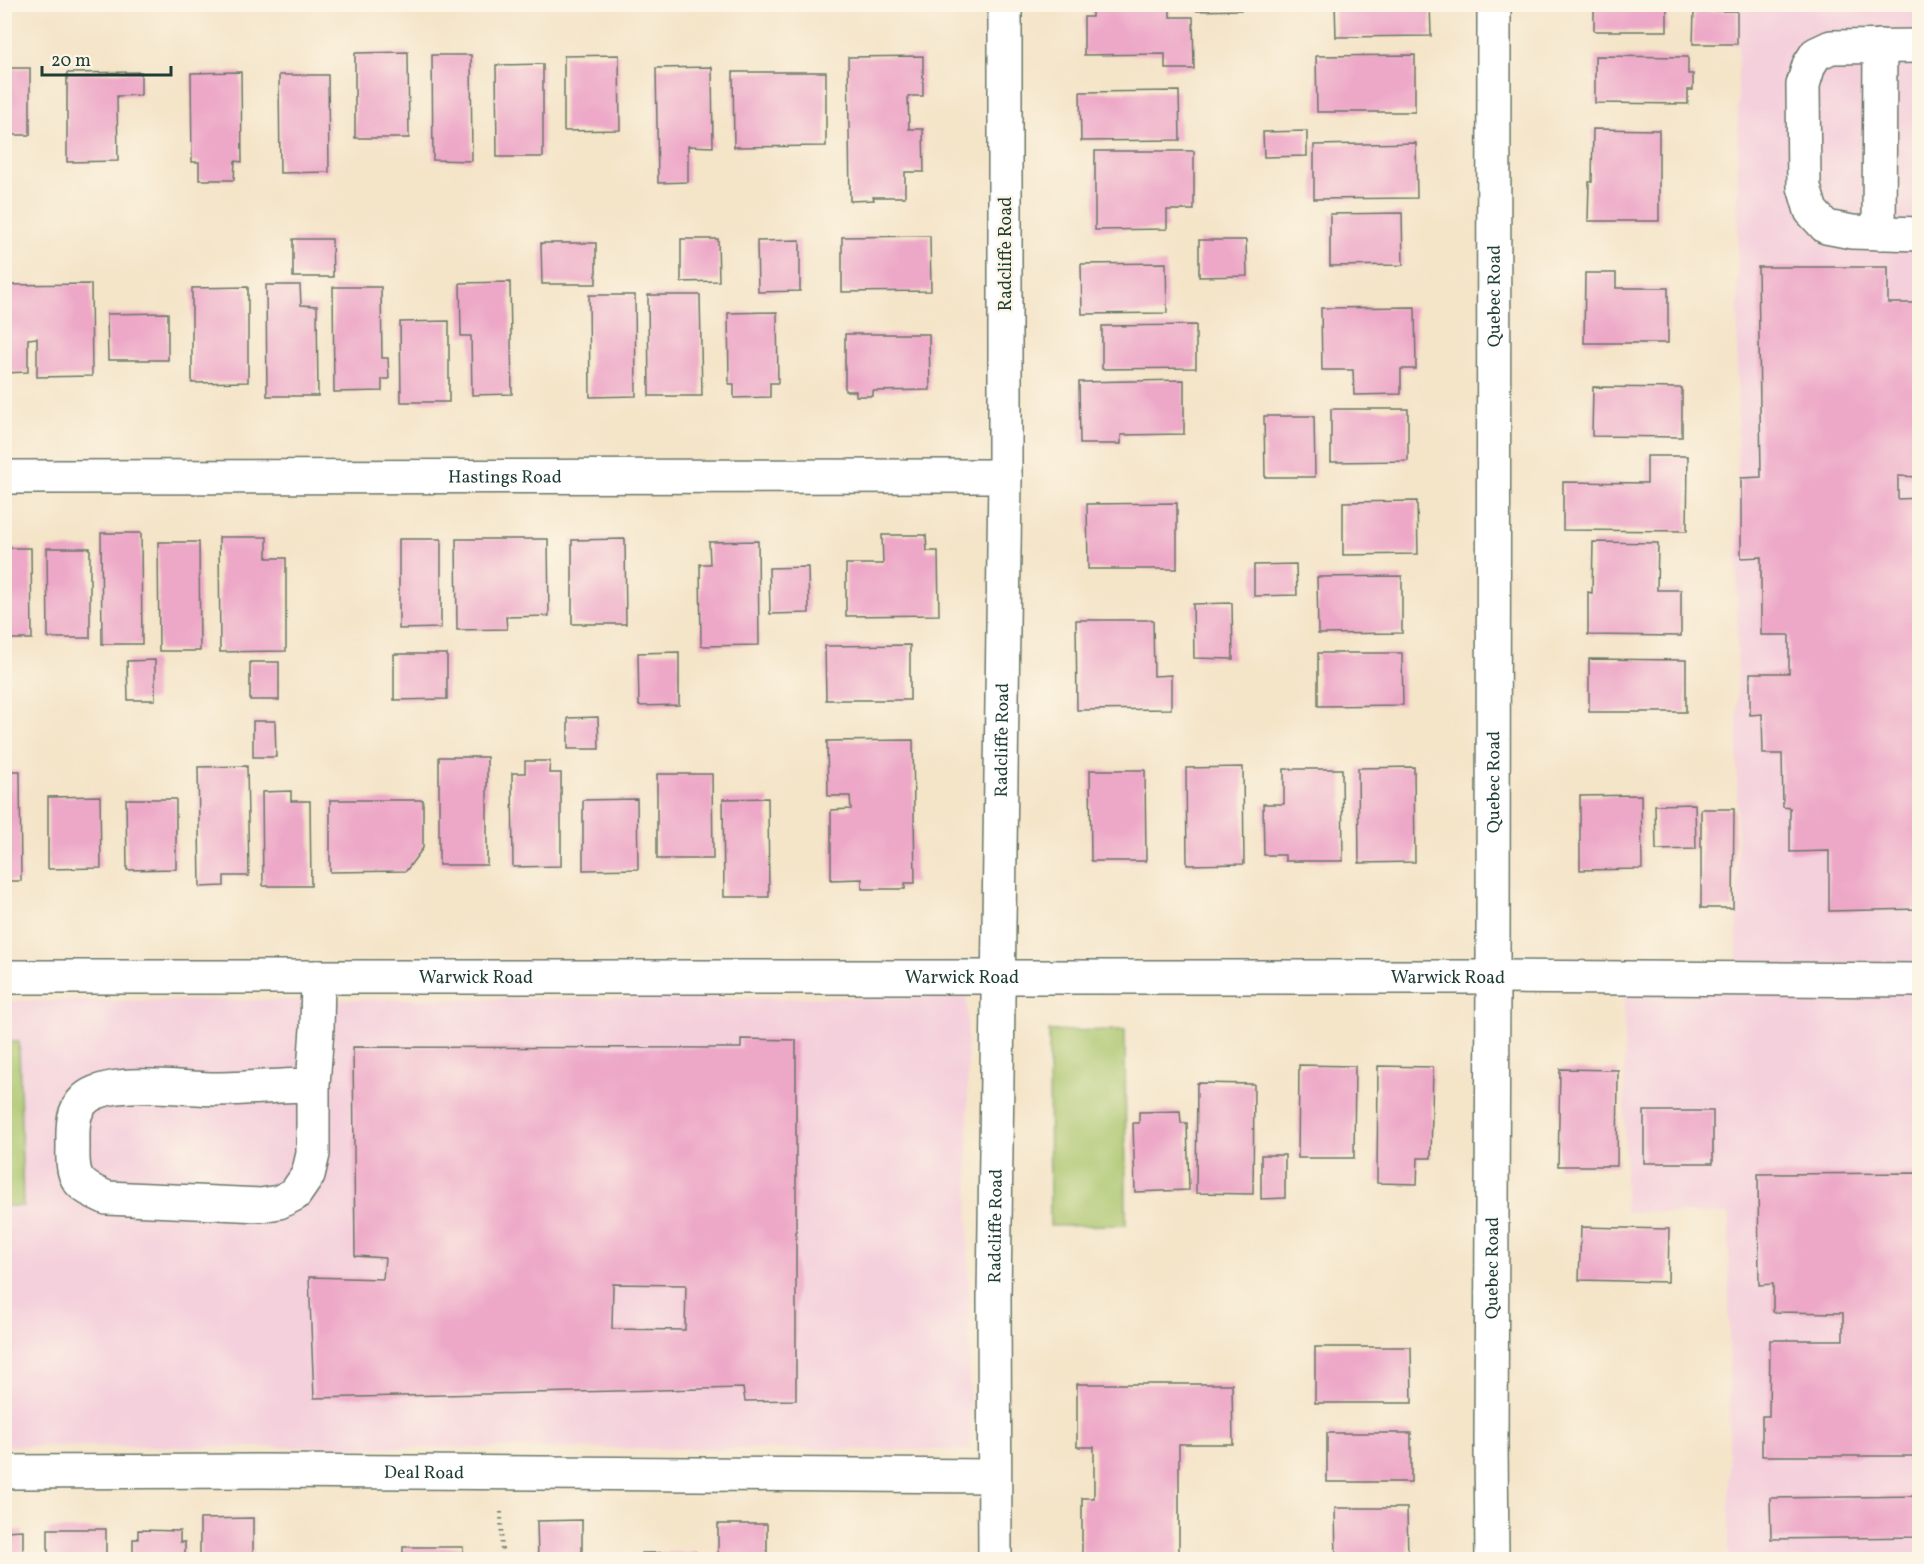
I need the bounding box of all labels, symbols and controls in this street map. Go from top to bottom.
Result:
scale bar [42,39,171,77]
text: 20 m [51,49,91,74]
street label: Radcliffe Road [994,197,1019,311]
street label: Quebec Road [1483,245,1508,347]
street label: Hastings Road [448,465,562,491]
street label: Radcliffe Road [990,683,1016,798]
street label: Quebec Road [1482,731,1507,833]
street label: Warwick Road [419,966,533,991]
street label: Warwick Road [905,966,1019,991]
street label: Warwick Road [1391,966,1505,991]
street label: Radcliffe Road [983,1169,1010,1284]
street label: Quebec Road [1481,1217,1506,1319]
street label: Deal Road [384,1461,464,1486]

